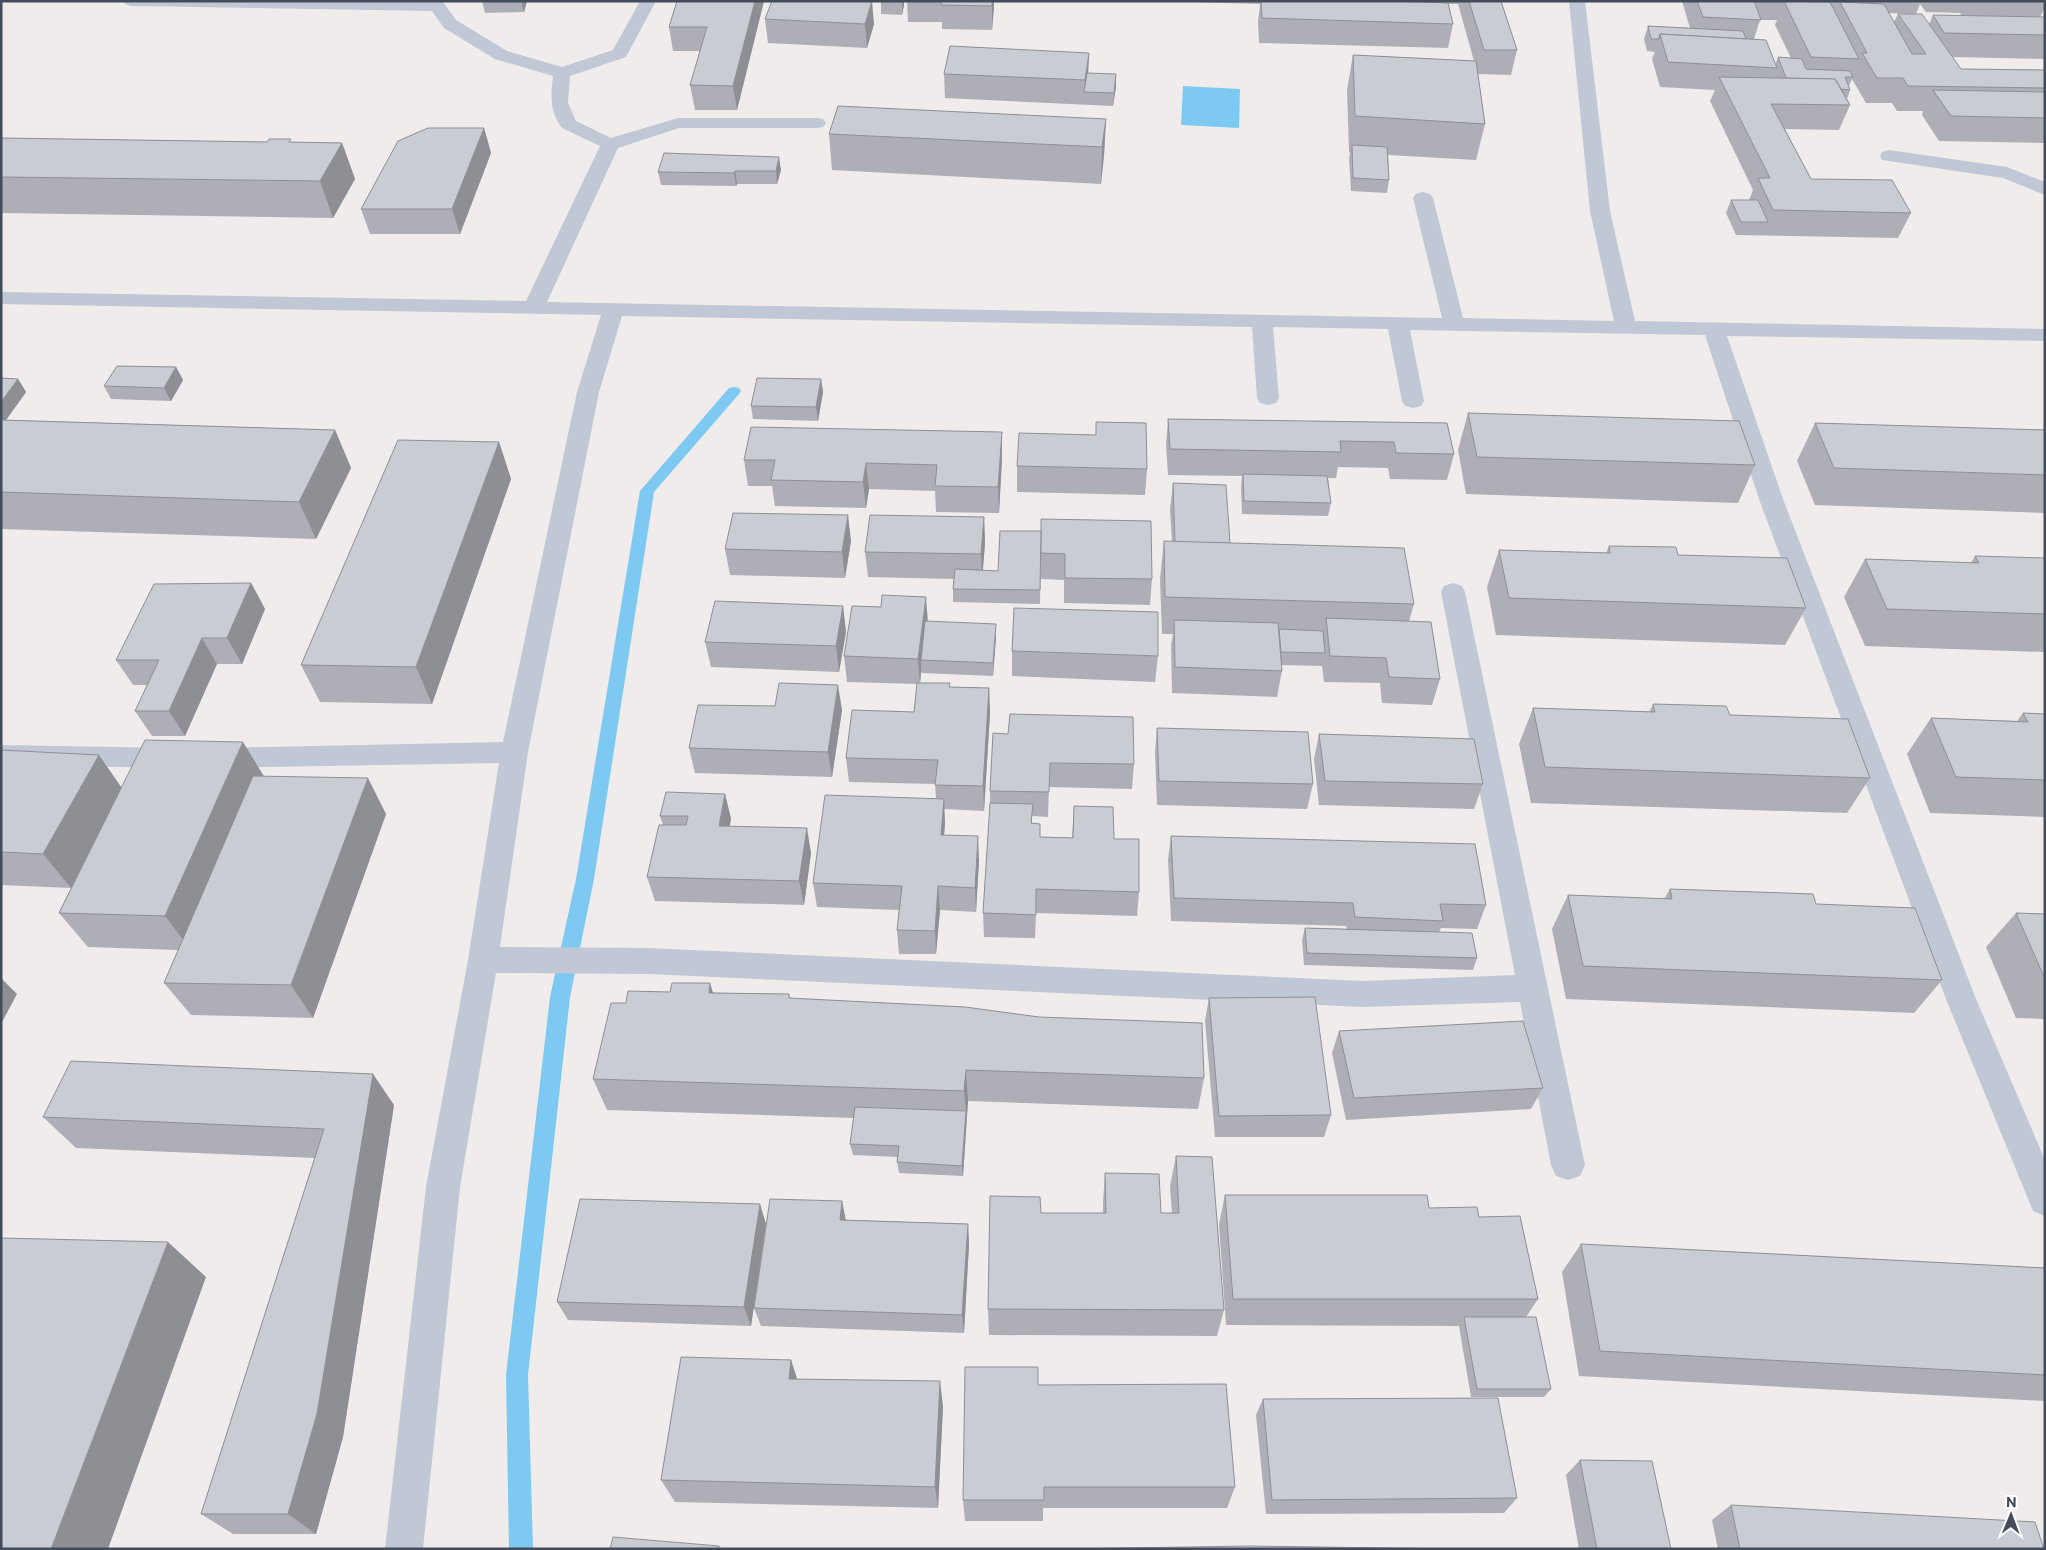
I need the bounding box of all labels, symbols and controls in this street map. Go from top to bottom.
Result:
north arrow [1986,1490,2036,1540]
text: N [2006,1493,2017,1510]

